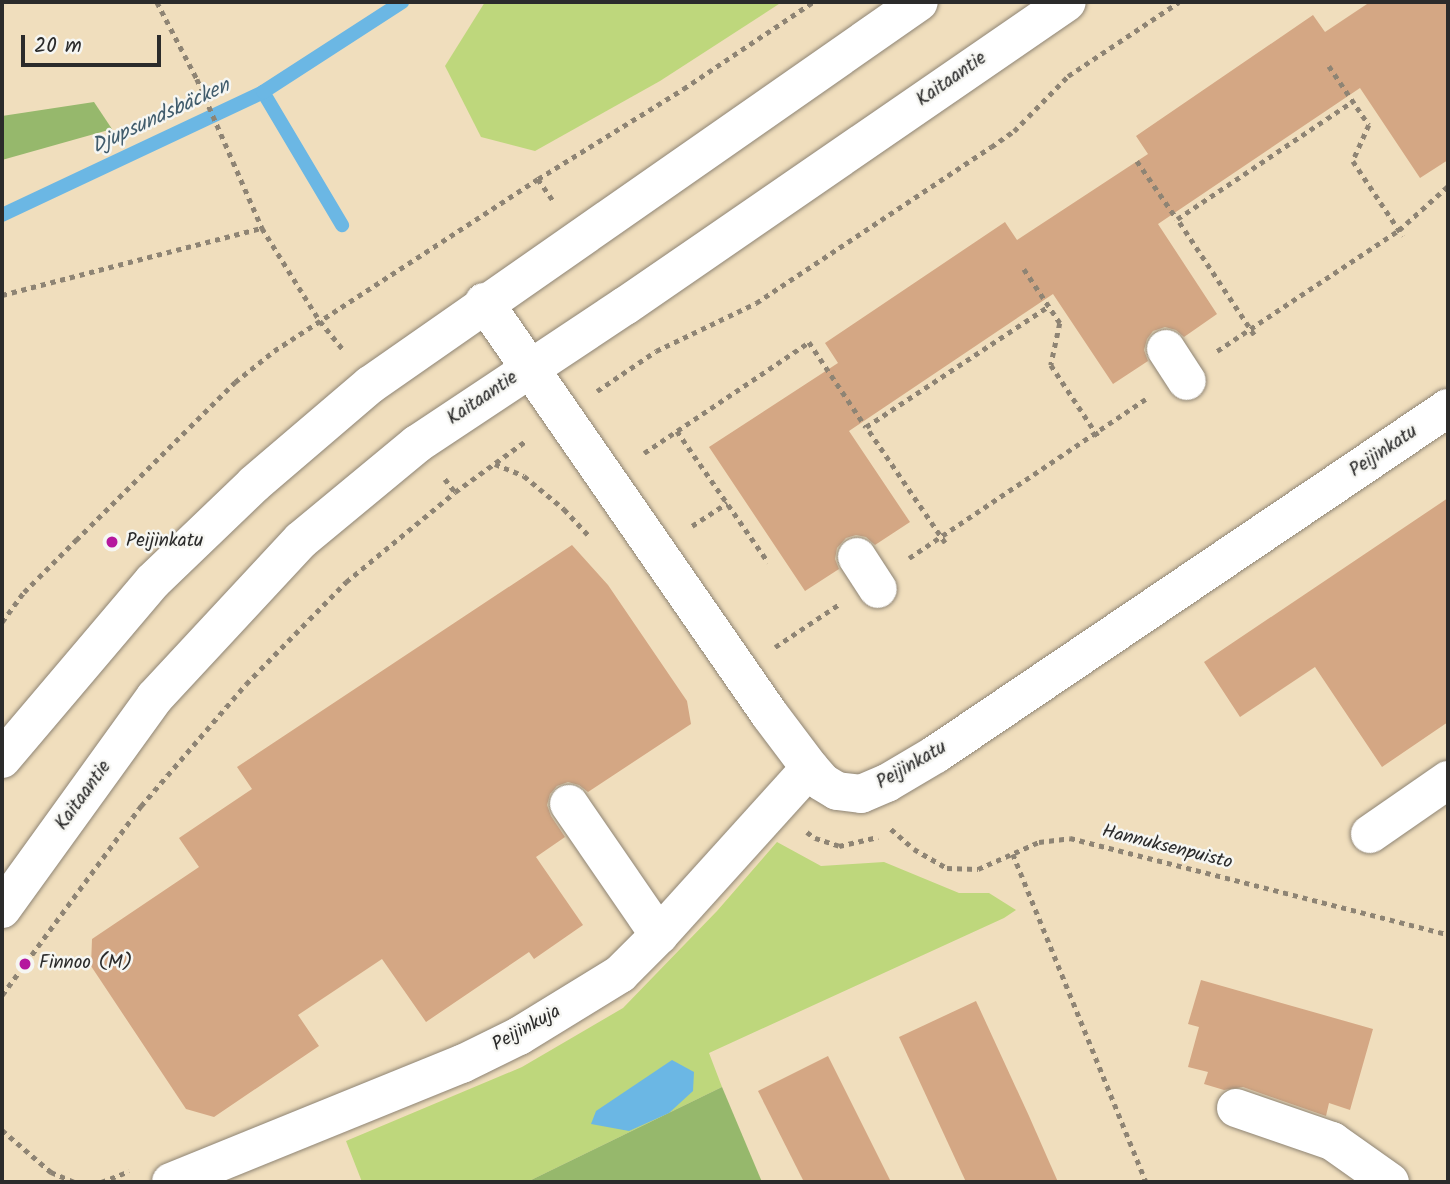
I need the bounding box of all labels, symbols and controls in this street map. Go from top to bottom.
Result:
scale bar [24,21,164,65]
text: 20 m [34,30,82,63]
street label: Kaitaantie [913,48,991,112]
water label: Djupsundsbäcken [88,74,234,160]
street label: Kaitaantie [443,367,523,431]
street label: Peijinkatu [1346,421,1422,483]
place label: Peijinkatu [126,531,203,553]
marker: Peijinkatu [104,534,120,550]
street label: Peijinkatu [873,737,951,795]
street label: Kaitaantie [51,757,117,835]
street label: Hannuksenpuisto [1099,821,1235,875]
place label: Finnoo (M) [39,953,132,975]
marker: Finnoo (M) [17,956,33,972]
street label: Peijinkuja [489,1001,565,1057]

